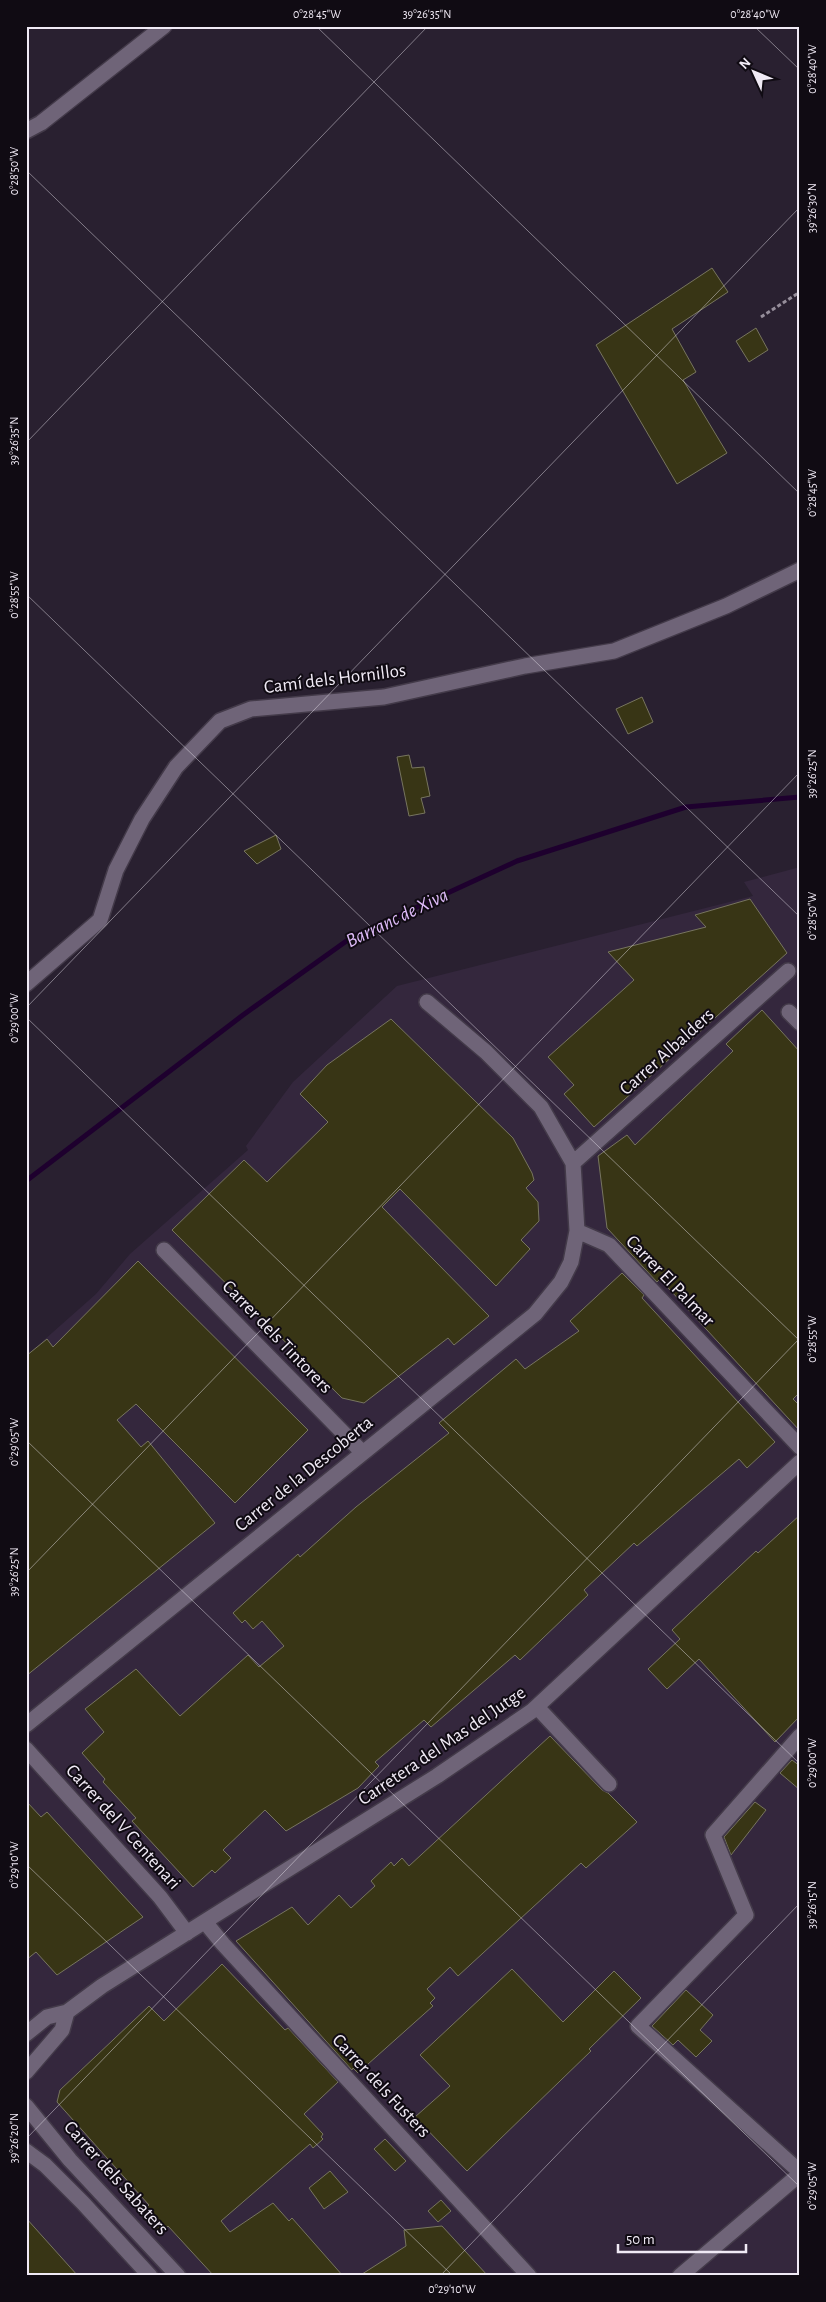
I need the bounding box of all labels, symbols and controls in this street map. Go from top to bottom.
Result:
text: 0°28'45"W [293,8,341,20]
text: 39°26'35"N [403,8,451,20]
text: 0°28'40"W [730,8,780,20]
text: 0°28'40"W [806,44,818,94]
north arrow [728,48,778,98]
text: N [737,55,754,72]
text: 0°28'50"W [8,146,20,195]
text: 39°26'30"N [806,183,818,233]
text: 39°26'35"N [8,417,20,465]
text: 0°28'45"W [806,469,818,517]
text: 0°28'55"W [8,571,20,619]
street label: Camí dels Hornillos [263,661,407,697]
text: 39°26'25"N [806,749,818,799]
water label: Barranc de Xiva [343,885,451,951]
text: 0°28'50"W [806,891,818,940]
text: 0°29'00"W [8,993,20,1043]
street label: Carrer Albalders [616,1005,718,1099]
street label: Carrer El Palmar [622,1232,718,1330]
street label: Carrer dels Tintorers [218,1277,336,1397]
text: 0°28'55"W [806,1315,818,1363]
street label: Carrer de la Descoberta [231,1413,377,1535]
text: 0°29'05"W [8,1417,20,1466]
text: 39°26'25"N [8,1547,20,1597]
street label: Carretera del Mas del Jutge [355,1683,529,1809]
text: 0°29'00"W [806,1738,818,1788]
street label: Carrer del V Centenari [62,1761,184,1893]
text: 0°29'10"W [8,1841,20,1889]
text: 39°26'15"N [806,1881,818,1929]
street label: Carrer dels Fusters [328,2031,434,2141]
text: 39°26'20"N [8,2113,20,2163]
street label: Carrer dels Sabaters [60,2117,172,2239]
text: 0°29'05"W [806,2161,818,2210]
scale bar [618,2222,746,2254]
text: 50 m [626,2232,655,2247]
text: 0°29'10"W [428,2283,476,2295]

